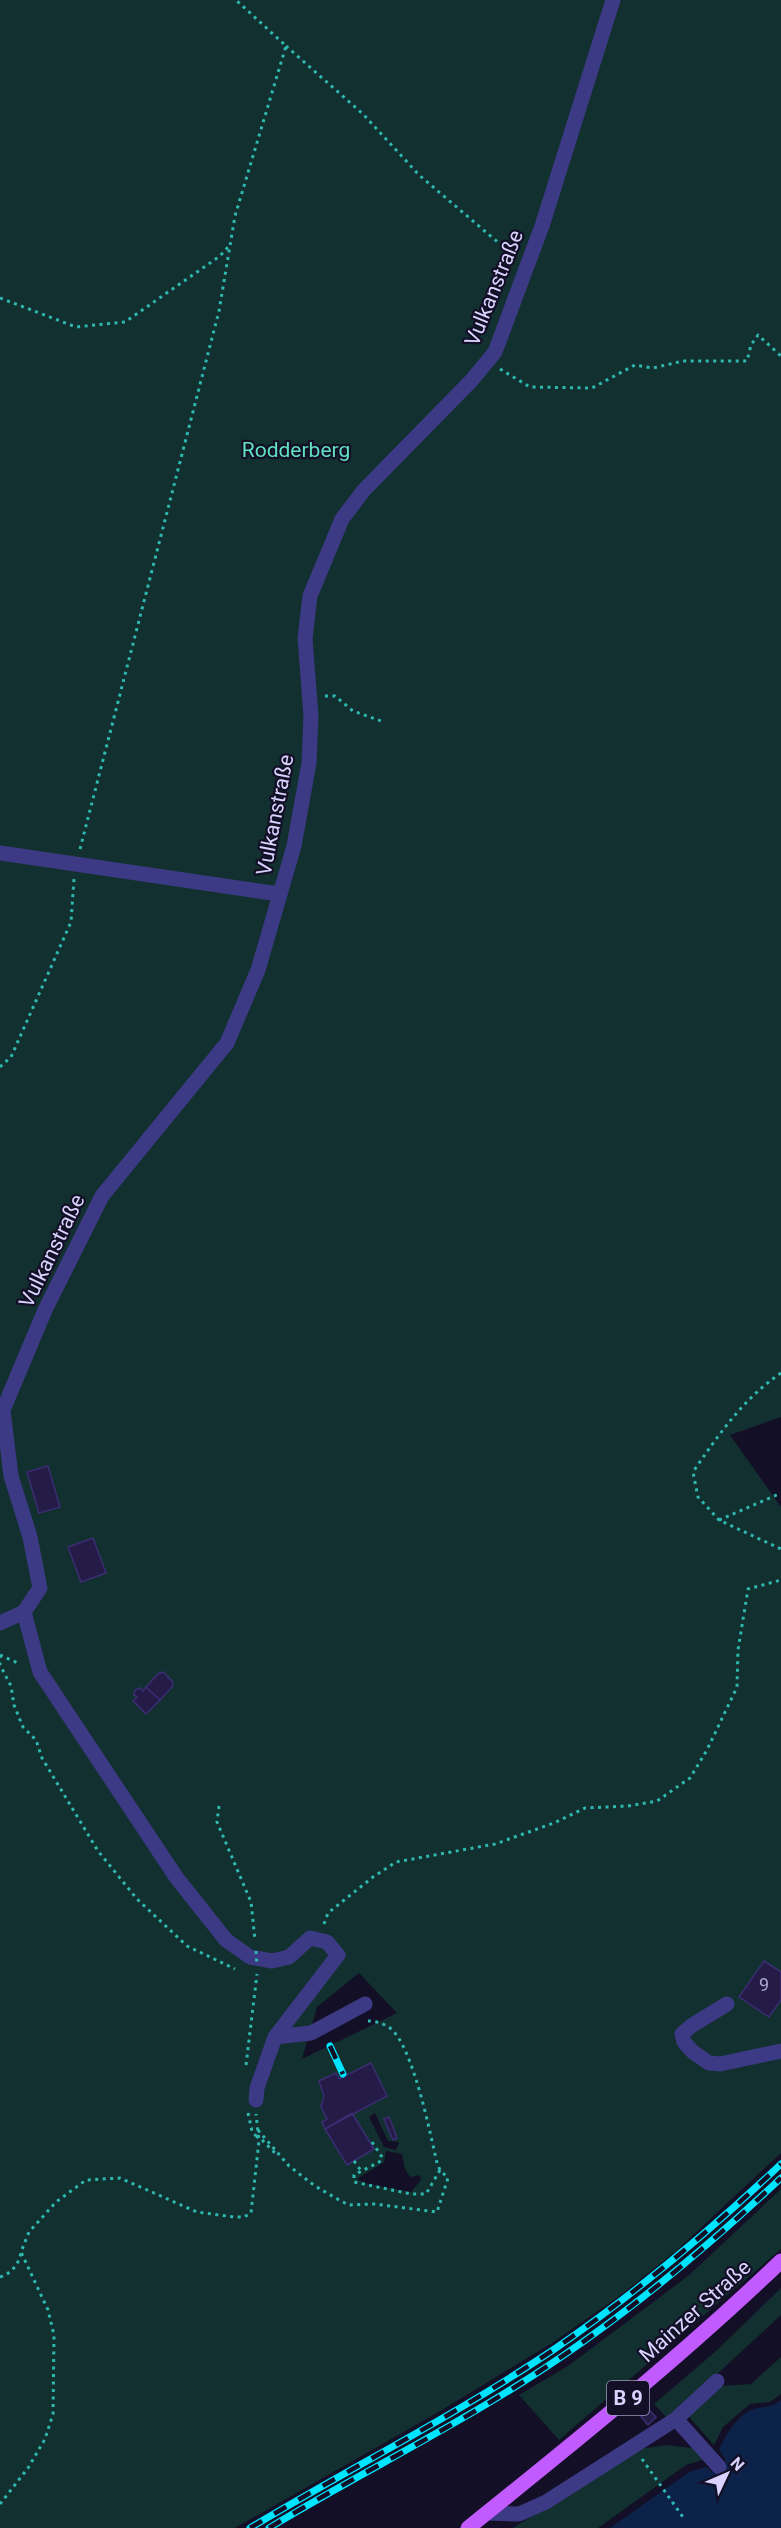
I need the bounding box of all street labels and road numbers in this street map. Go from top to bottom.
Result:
street label: Vulkanstraße [460,227,528,349]
street label: Vulkanstraße [251,752,299,878]
street label: Vulkanstraße [14,1191,90,1311]
street label: Mainzer Straße [634,2255,756,2367]
road number: B 9 [607,2381,649,2415]

